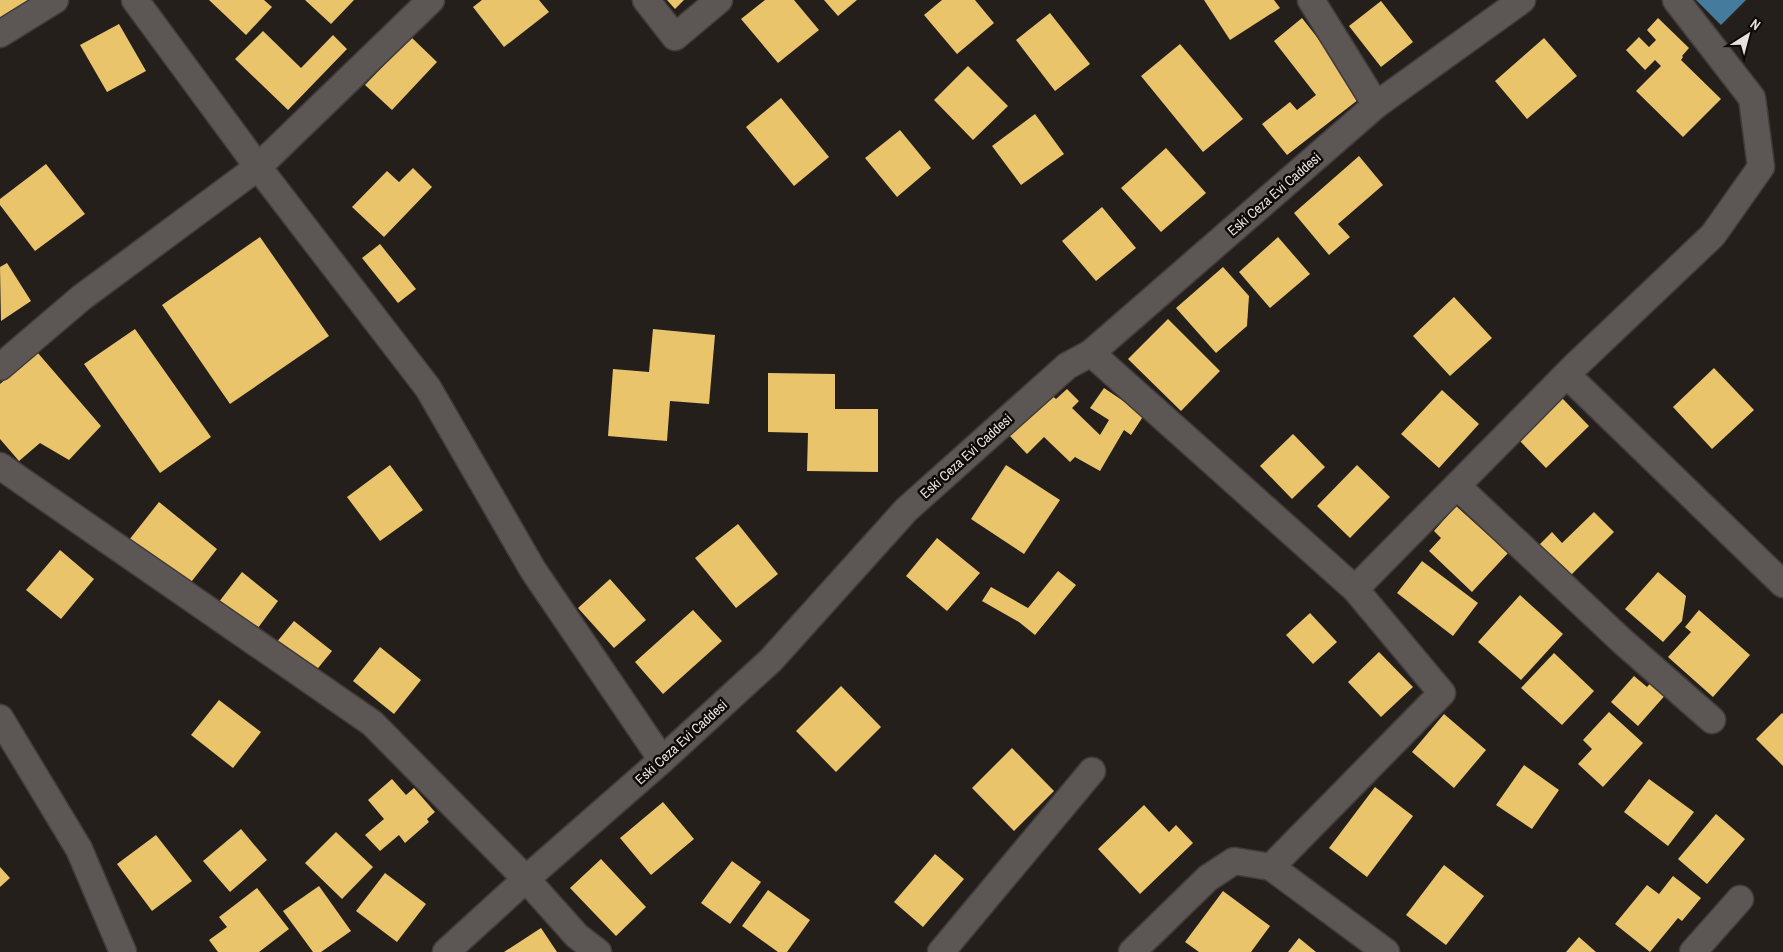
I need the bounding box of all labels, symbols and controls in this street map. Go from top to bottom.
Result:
north arrow [1723,10,1773,60]
text: N [1747,15,1764,34]
street label: Eski Ceza Evi Caddesi [1224,148,1324,240]
street label: Eski Ceza Evi Caddesi [916,410,1016,502]
street label: Eski Ceza Evi Caddesi [631,696,731,788]

